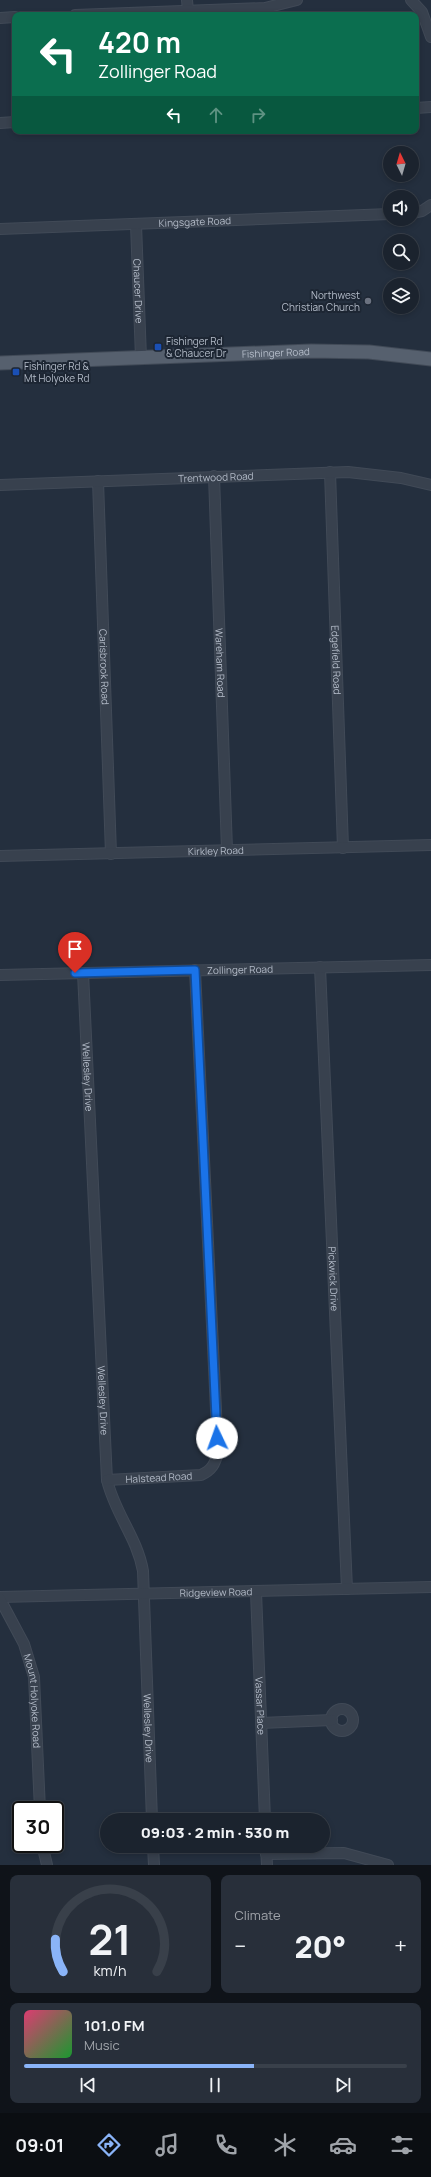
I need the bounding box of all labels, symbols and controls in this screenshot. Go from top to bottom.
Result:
text: 420 m [98,23,181,61]
icon: left [32,28,84,80]
text: Zollinger Road [98,59,217,83]
icon: left [163,104,185,126]
icon: ahead [205,104,227,126]
icon: right [247,104,269,126]
north arrow [383,146,419,182]
map controls [383,146,419,314]
button: sound [383,190,419,226]
street label: Kingsgate Road [158,213,231,230]
button: search [383,234,419,270]
street label: Chaucer Drive [130,258,147,324]
button: layers [383,278,419,314]
place label: Northwest Christian Church [282,288,360,314]
marker: Northwest Christian Church [363,296,373,306]
place label: Fishinger Rd & Chaucer Dr [166,334,227,360]
marker: Fishinger Rd & Chaucer Dr [153,342,163,352]
street label: Fishinger Road [242,344,310,361]
place label: Fishinger Rd & Mt Holyoke Rd [24,359,90,385]
marker: Fishinger Rd & Mt Holyoke Rd [11,367,21,377]
street label: Trentwood Road [178,469,254,485]
street label: Edgefield Road [328,625,345,695]
street label: Wareham Road [212,628,229,698]
street label: Carisbrook Road [96,629,113,705]
street label: Kirkley Road [188,843,244,858]
pin [58,932,92,973]
icon: arrive [64,938,86,960]
street label: Zollinger Road [207,962,273,977]
street label: Wellesley Drive [79,1042,97,1112]
street label: Pickwick Drive [325,1246,342,1312]
street label: Wellesley Drive [95,1366,112,1436]
position arrow [196,1417,238,1459]
street label: Halstead Road [125,1468,193,1486]
street label: Ridgeview Road [179,1584,253,1600]
street label: Mount Holyoke Road [20,1652,44,1748]
street label: Vassar Place [252,1677,269,1735]
street label: Wellesley Drive [140,1693,157,1763]
speed limit sign: 30 [12,1801,64,1853]
text: 09:03 · 2 min · 530 m [141,1822,289,1843]
text: Climate [235,1906,281,1924]
text: 21 [89,1911,132,1967]
text: 20° [294,1926,346,1967]
text: − [235,1931,246,1961]
text: + [394,1931,407,1961]
text: km/h [94,1961,127,1980]
text: 101.0 FM [84,2015,145,2036]
text: Music [84,2036,120,2054]
icon: previous [77,2074,99,2096]
icon: pause [204,2074,226,2096]
icon: next [332,2074,354,2096]
icon: directions [95,2131,123,2159]
icon: music [153,2131,181,2159]
icon: phone [212,2131,240,2159]
icon: climate [271,2131,299,2159]
icon: car [329,2131,357,2159]
icon: filters [388,2131,416,2159]
text: 09:01 [15,2133,64,2157]

